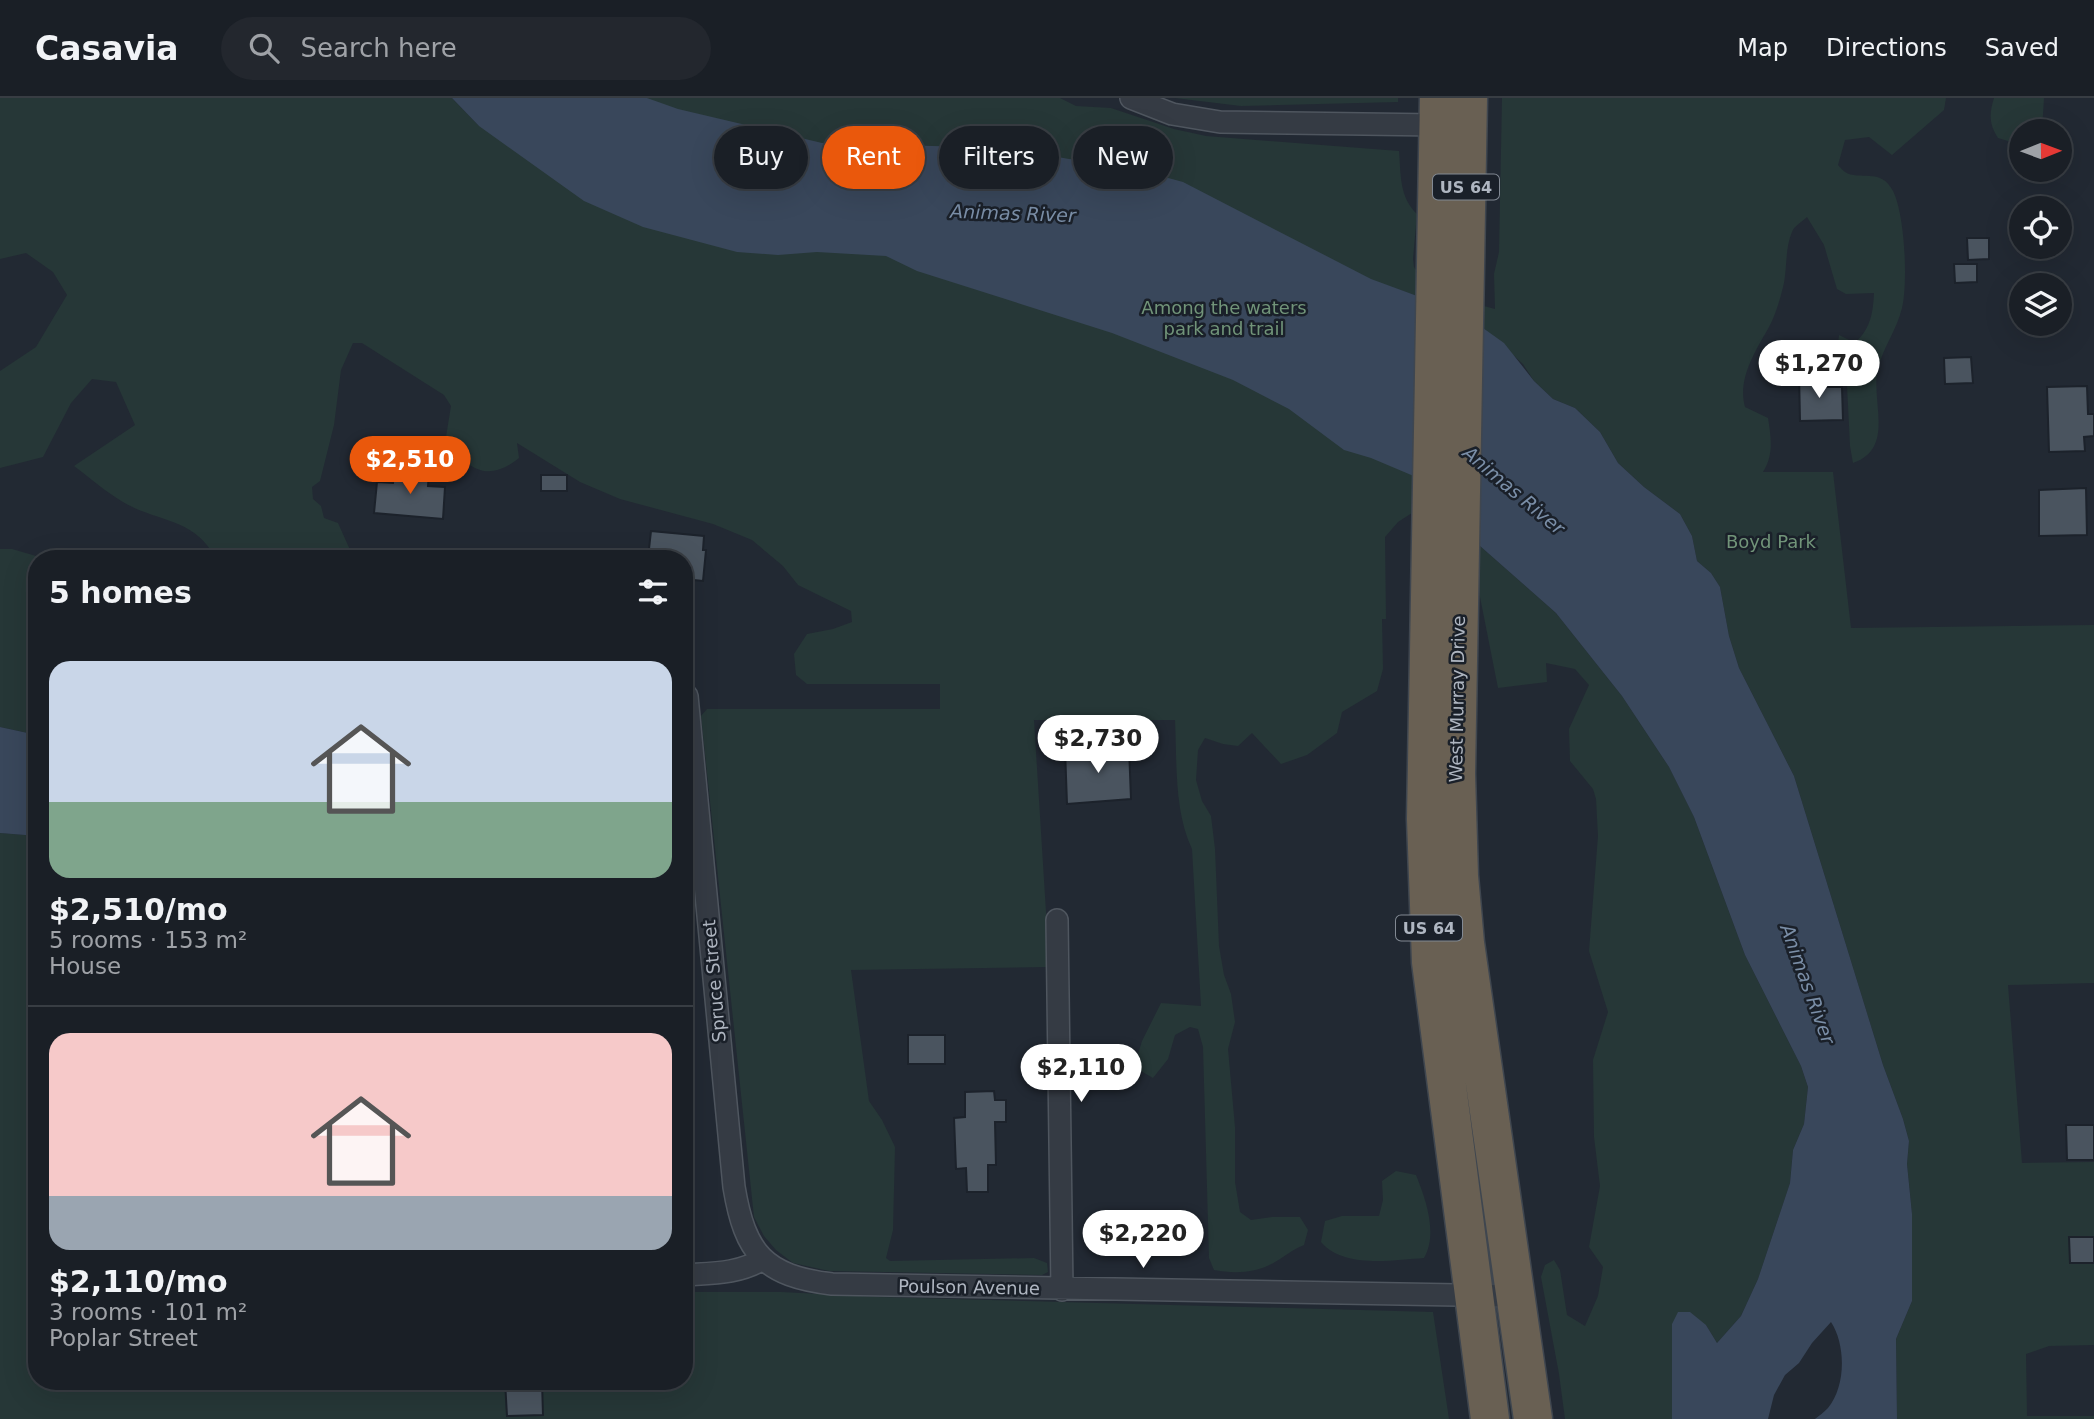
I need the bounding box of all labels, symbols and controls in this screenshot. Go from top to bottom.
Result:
search box [221,17,711,80]
text: Casavia [35,29,179,68]
icon: search [245,29,283,67]
text: Search here [301,33,457,63]
text: Map [1737,34,1788,62]
text: Directions [1826,34,1947,62]
text: Saved [1985,34,2059,62]
north arrow [2009,119,2072,182]
map controls [2009,119,2072,336]
chip: Buy [714,126,808,189]
chip: Rent [822,126,925,189]
chip: Filters [939,126,1059,189]
chip: New [1073,126,1173,189]
road number: US 64 [1433,174,1499,200]
button: locate [2009,196,2072,259]
water label: Animas River [948,200,1077,226]
button: layers [2009,273,2072,336]
park label: Among the waters park and trail [1141,297,1307,339]
pin: $1,270 [1762,341,1876,400]
text: $1,270 [1775,350,1863,376]
pin: $2,510 [353,436,467,496]
water label: Animas River [1457,440,1570,540]
text: $2,510 [366,446,454,472]
park label: Boyd Park [1726,531,1817,552]
icon: filters [634,573,672,611]
text: 5 homes [49,575,192,610]
street label: West Murray Drive [1445,615,1469,783]
icon: home [298,706,424,832]
pin: $2,730 [1041,716,1155,775]
text: $2,730 [1054,725,1142,751]
text: $2,510/mo [49,892,228,927]
road number: US 64 [1396,916,1462,940]
street label: Spruce Street [698,919,730,1043]
water label: Animas River [1775,919,1840,1048]
text: 5 rooms · 153 m² [49,927,247,953]
text: House [49,953,121,979]
pin: $2,110 [1024,1044,1138,1104]
text: $2,110 [1037,1054,1125,1080]
icon: home [298,1078,424,1204]
pin: $2,220 [1086,1210,1200,1270]
text: $2,220 [1099,1220,1187,1246]
text: $2,110/mo [49,1264,228,1299]
street label: Poulson Avenue [898,1275,1040,1299]
text: 3 rooms · 101 m² [49,1299,247,1325]
text: Poplar Street [49,1325,198,1351]

